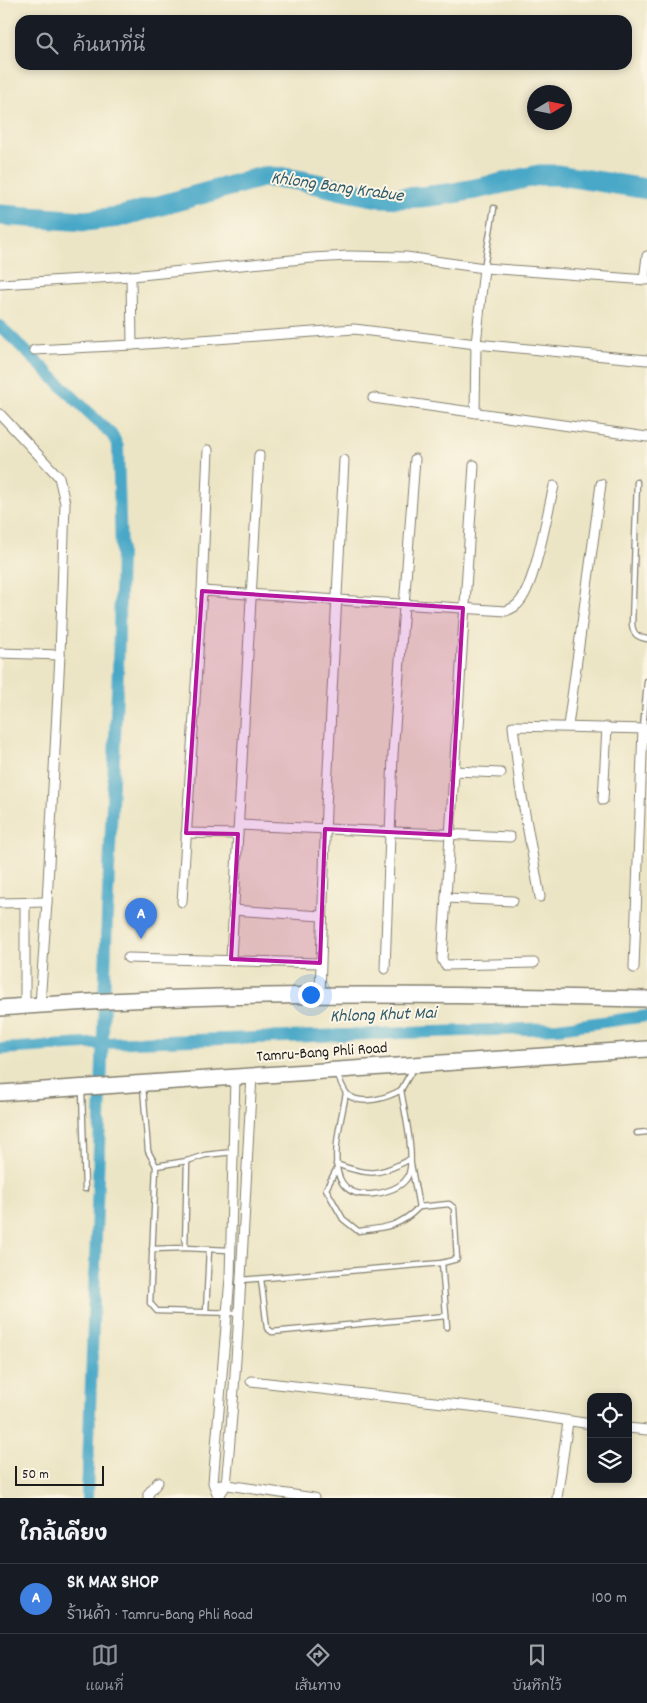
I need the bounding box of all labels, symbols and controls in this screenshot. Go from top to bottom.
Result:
search box [15,15,632,70]
icon: search [33,29,61,57]
text: ค้นหาที่นี่ [73,34,145,61]
north arrow [527,85,572,130]
water label: Khlong Bang Krabue [269,166,406,210]
pin: A [125,898,157,939]
your location [298,982,324,1008]
water label: Khlong Khut Mai [329,1002,439,1030]
street label: Tamru-Bang Phli Road [256,1037,388,1069]
map controls [587,1393,632,1483]
button: locate [587,1393,632,1438]
button: layers [587,1438,632,1483]
scale bar [15,1463,104,1486]
text: 50 m [22,1465,49,1485]
text: ใกล้เคียง [20,1521,107,1551]
text: SK MAX SHOP [67,1570,159,1597]
text: A [32,1587,40,1610]
text: 100 m [591,1587,627,1610]
text: ร้านค้า · Tamru-Bang Phli Road [67,1604,253,1627]
tab: แผนที่ [86,1641,123,1697]
tab: เส้นทาง [295,1641,341,1697]
tab: บันทึกไว้ [512,1641,561,1697]

